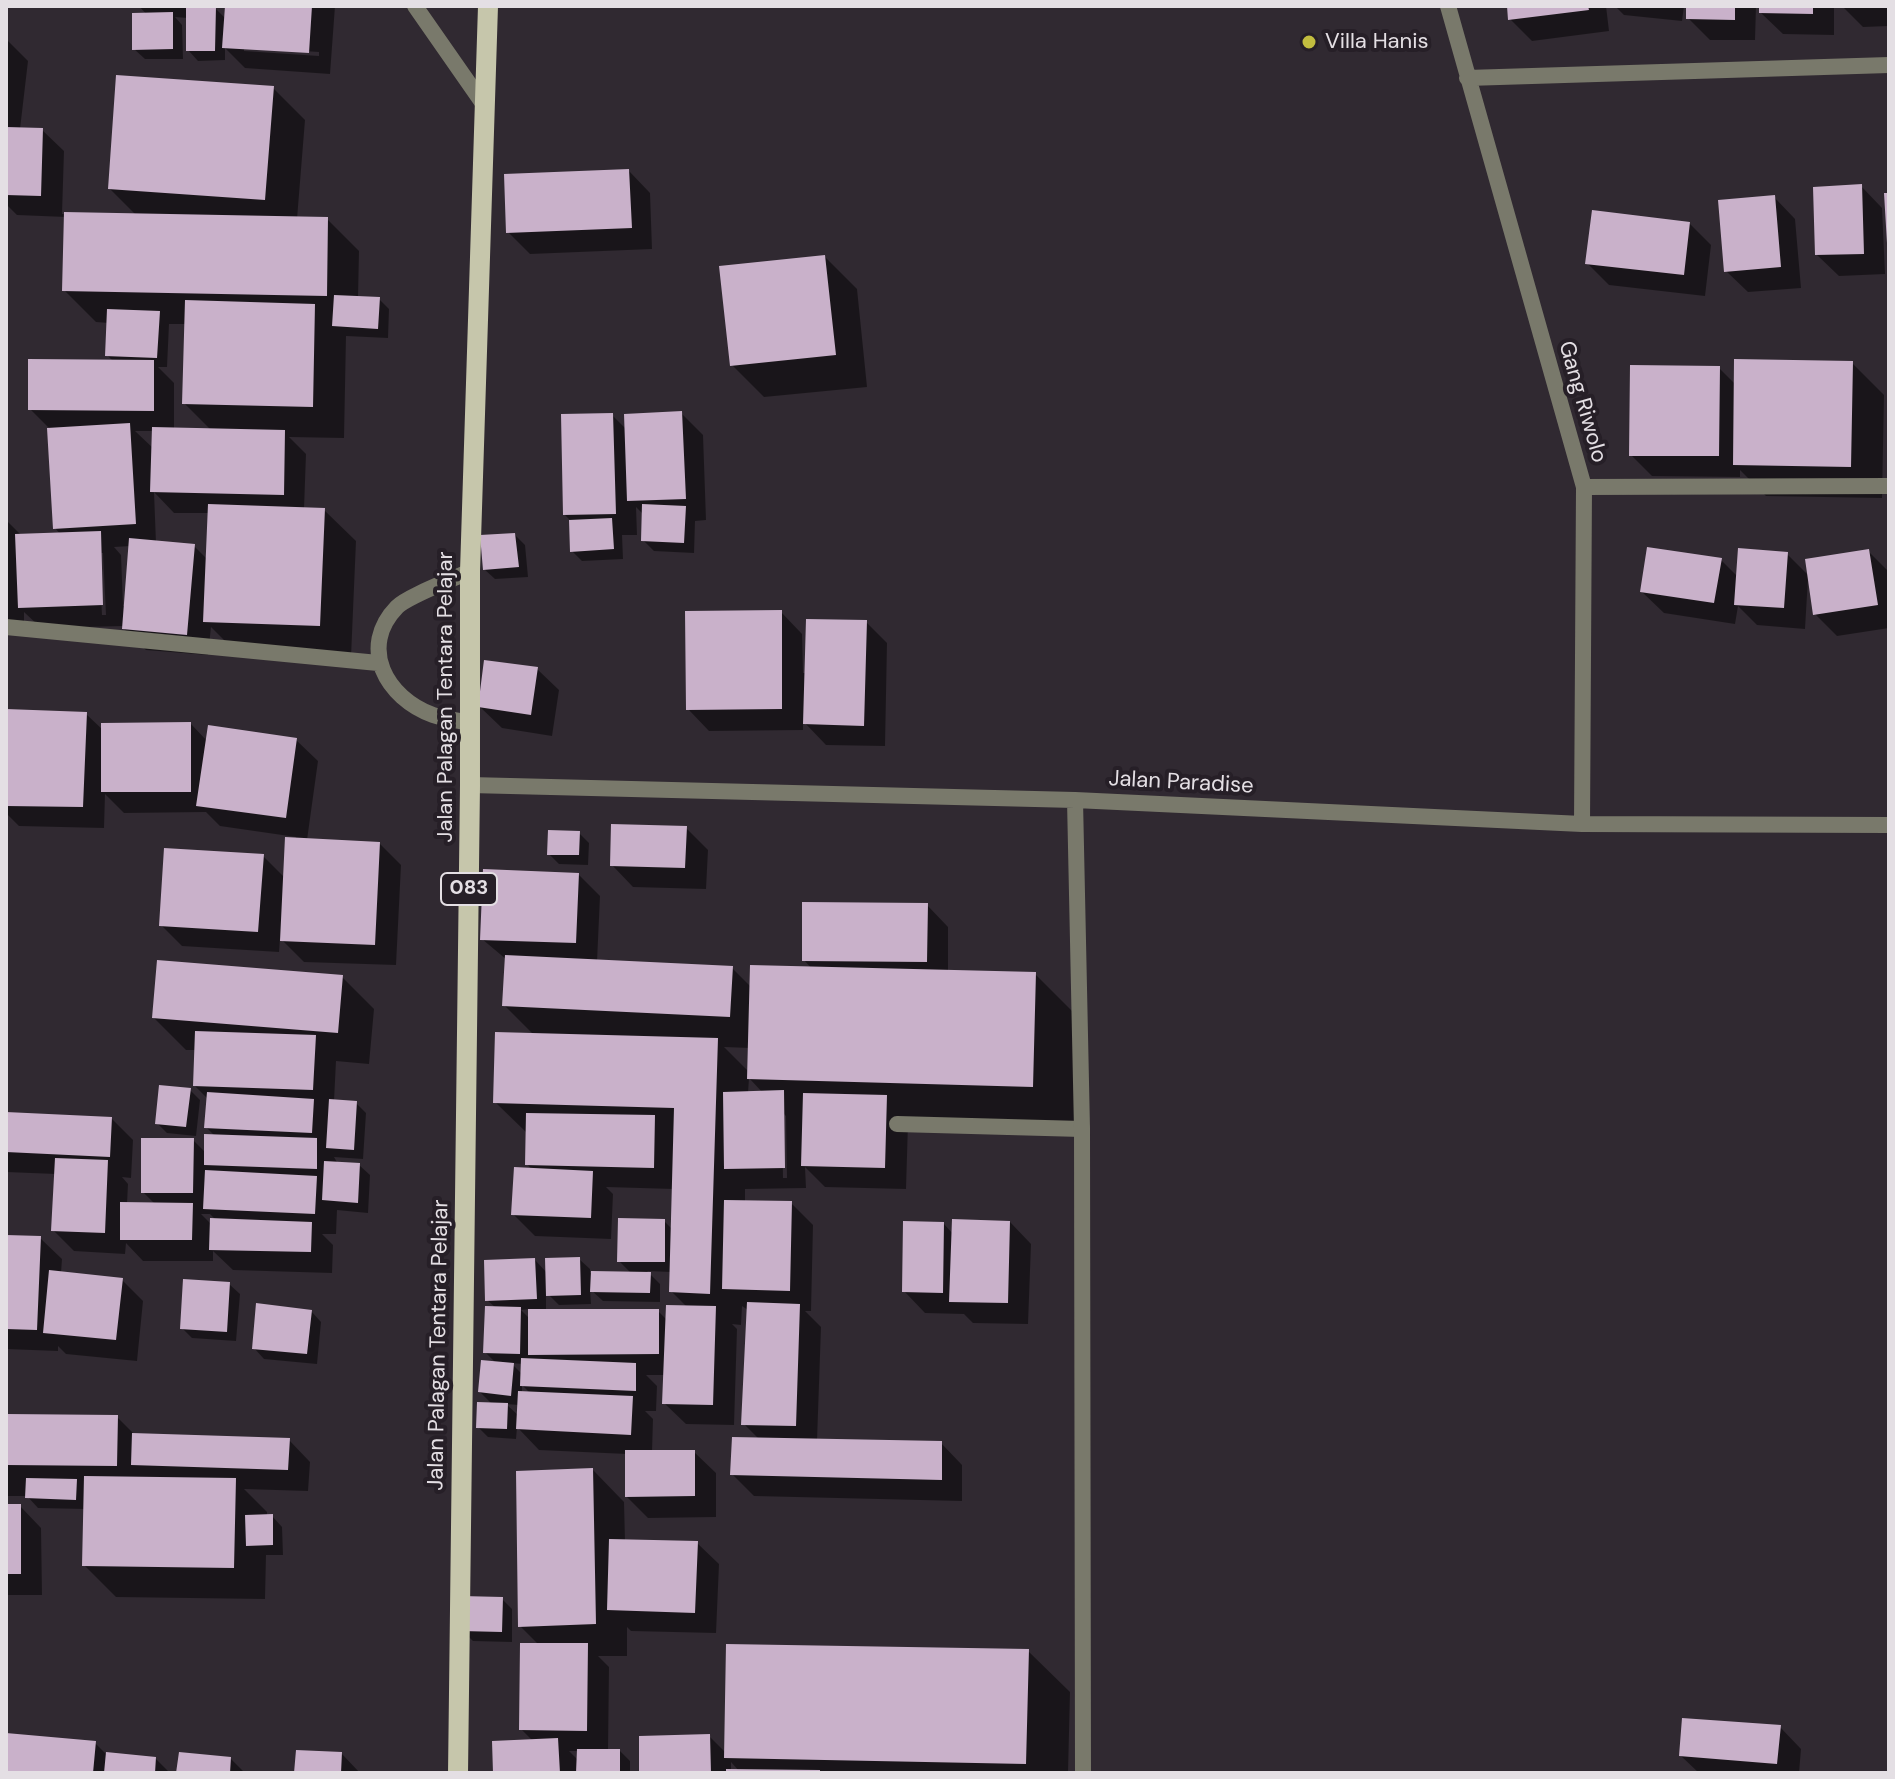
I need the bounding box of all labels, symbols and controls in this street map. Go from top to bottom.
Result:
place label: Villa Hanis [1325,29,1429,55]
marker: Villa Hanis [1300,33,1318,51]
street label: Gang Riwolo [1552,338,1612,466]
street label: Jalan Palagan Tentara Pelajar [433,551,459,843]
street label: Jalan Paradise [1108,766,1254,800]
road number: 083 [441,873,497,905]
street label: Jalan Palagan Tentara Pelajar [423,1199,455,1491]

